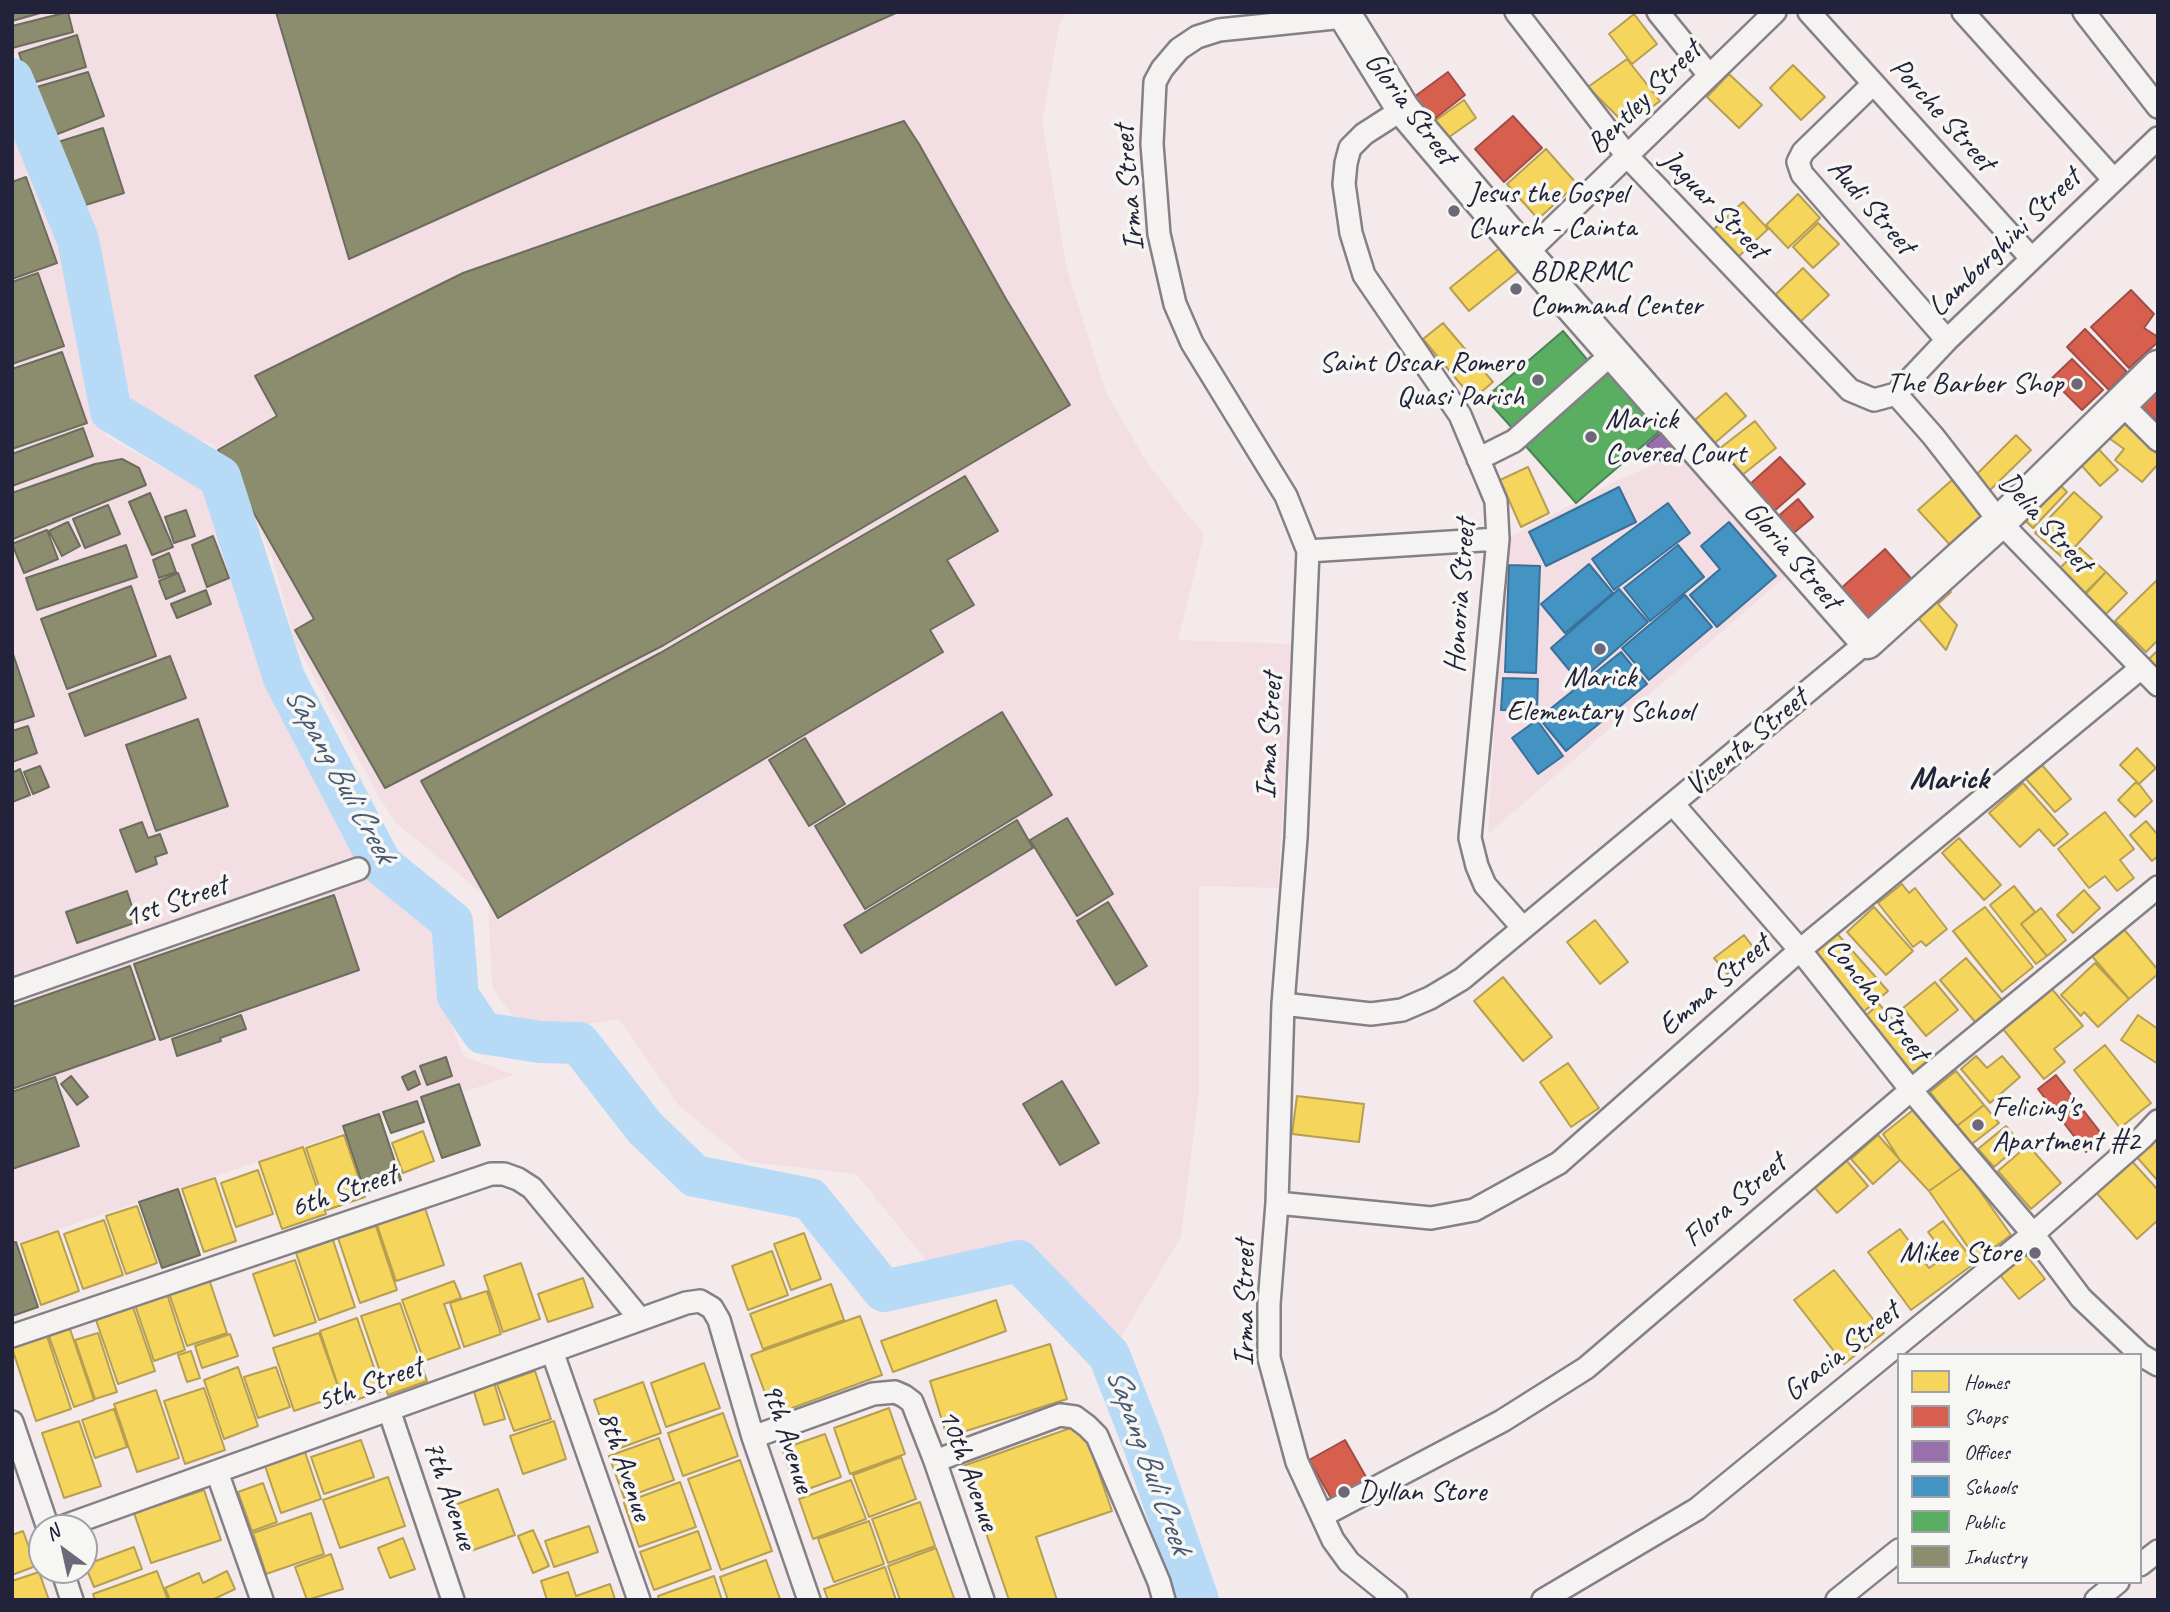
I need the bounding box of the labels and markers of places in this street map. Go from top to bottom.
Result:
place label: Jesus the Gospel Church - Cainta [1468,176,1636,246]
marker: Jesus the Gospel Church - Cainta [1446,203,1462,219]
place label: BDRRMC Command Center [1530,254,1702,324]
marker: BDRRMC Command Center [1508,281,1524,297]
place label: Saint Oscar Romero Quasi Parish [1319,345,1524,416]
place label: The Barber Shop [1886,366,2063,402]
marker: Saint Oscar Romero Quasi Parish [1530,372,1546,388]
marker: The Barber Shop [2069,376,2085,392]
place label: Marick Covered Court [1605,402,1746,472]
marker: Marick Covered Court [1583,429,1599,445]
marker: Marick Elementary School [1592,641,1608,657]
place label: Marick Elementary School [1506,660,1694,730]
place label: Felicing's Apartment #2 [1992,1090,2140,1160]
marker: Felicing's Apartment #2 [1970,1117,1986,1133]
place label: Mikee Store [1900,1235,2021,1271]
marker: Mikee Store [2027,1245,2043,1261]
place label: Dyllan Store [1358,1474,1486,1510]
marker: Dyllan Store [1336,1484,1352,1500]

